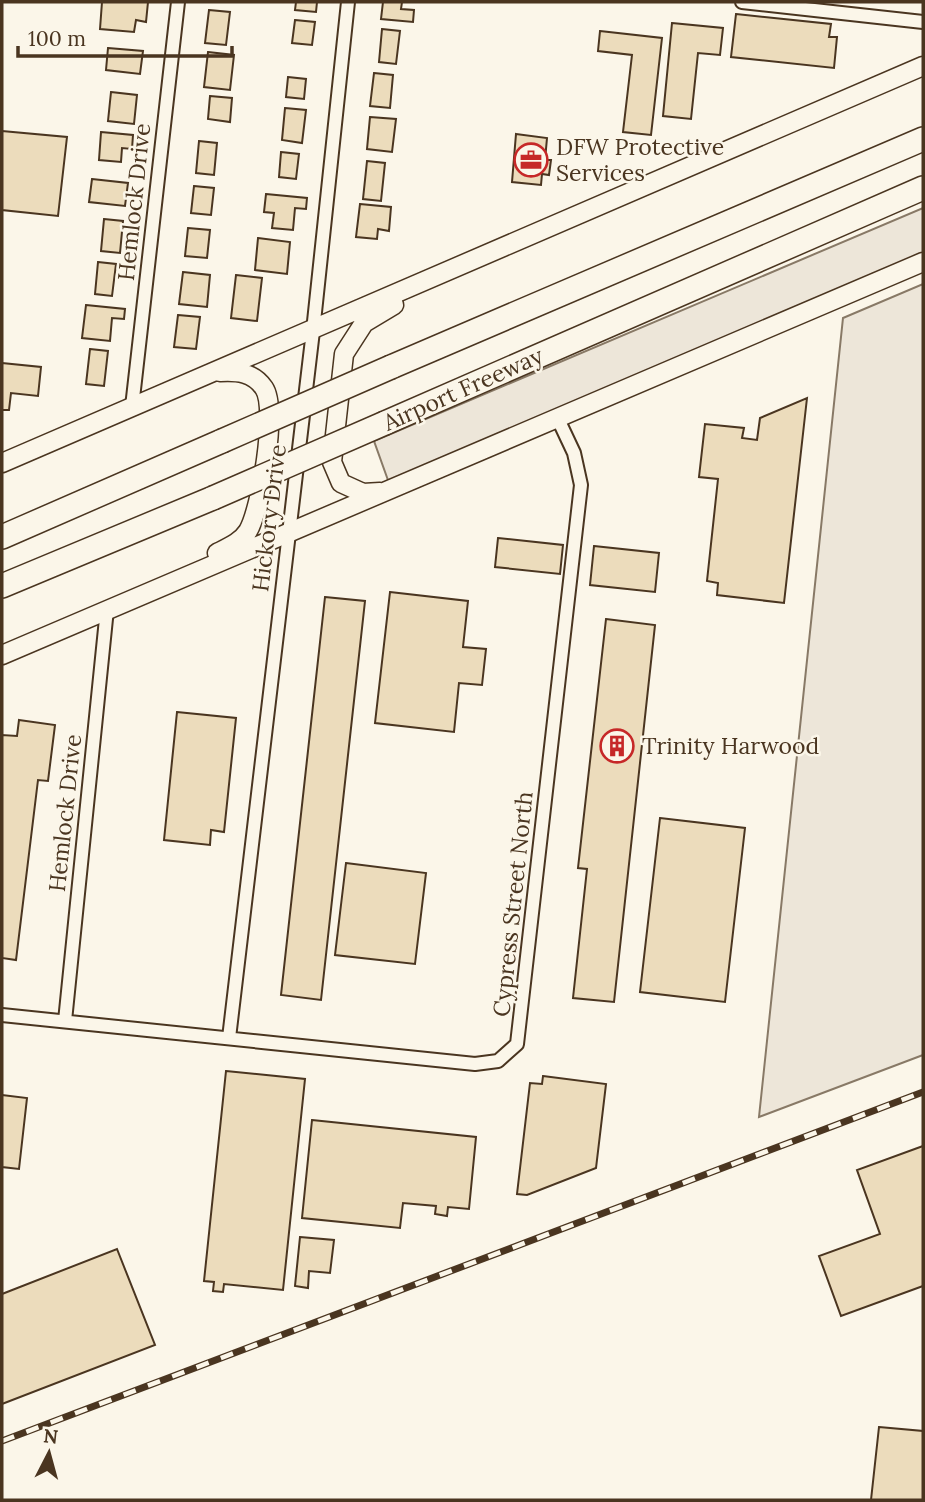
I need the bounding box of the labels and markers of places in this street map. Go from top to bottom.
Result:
place label: DFW Protective Services [556,132,724,187]
office icon: DFW Protective Services [512,141,550,179]
building icon: Trinity Harwood [598,727,636,765]
place label: Trinity Harwood [642,731,820,760]

